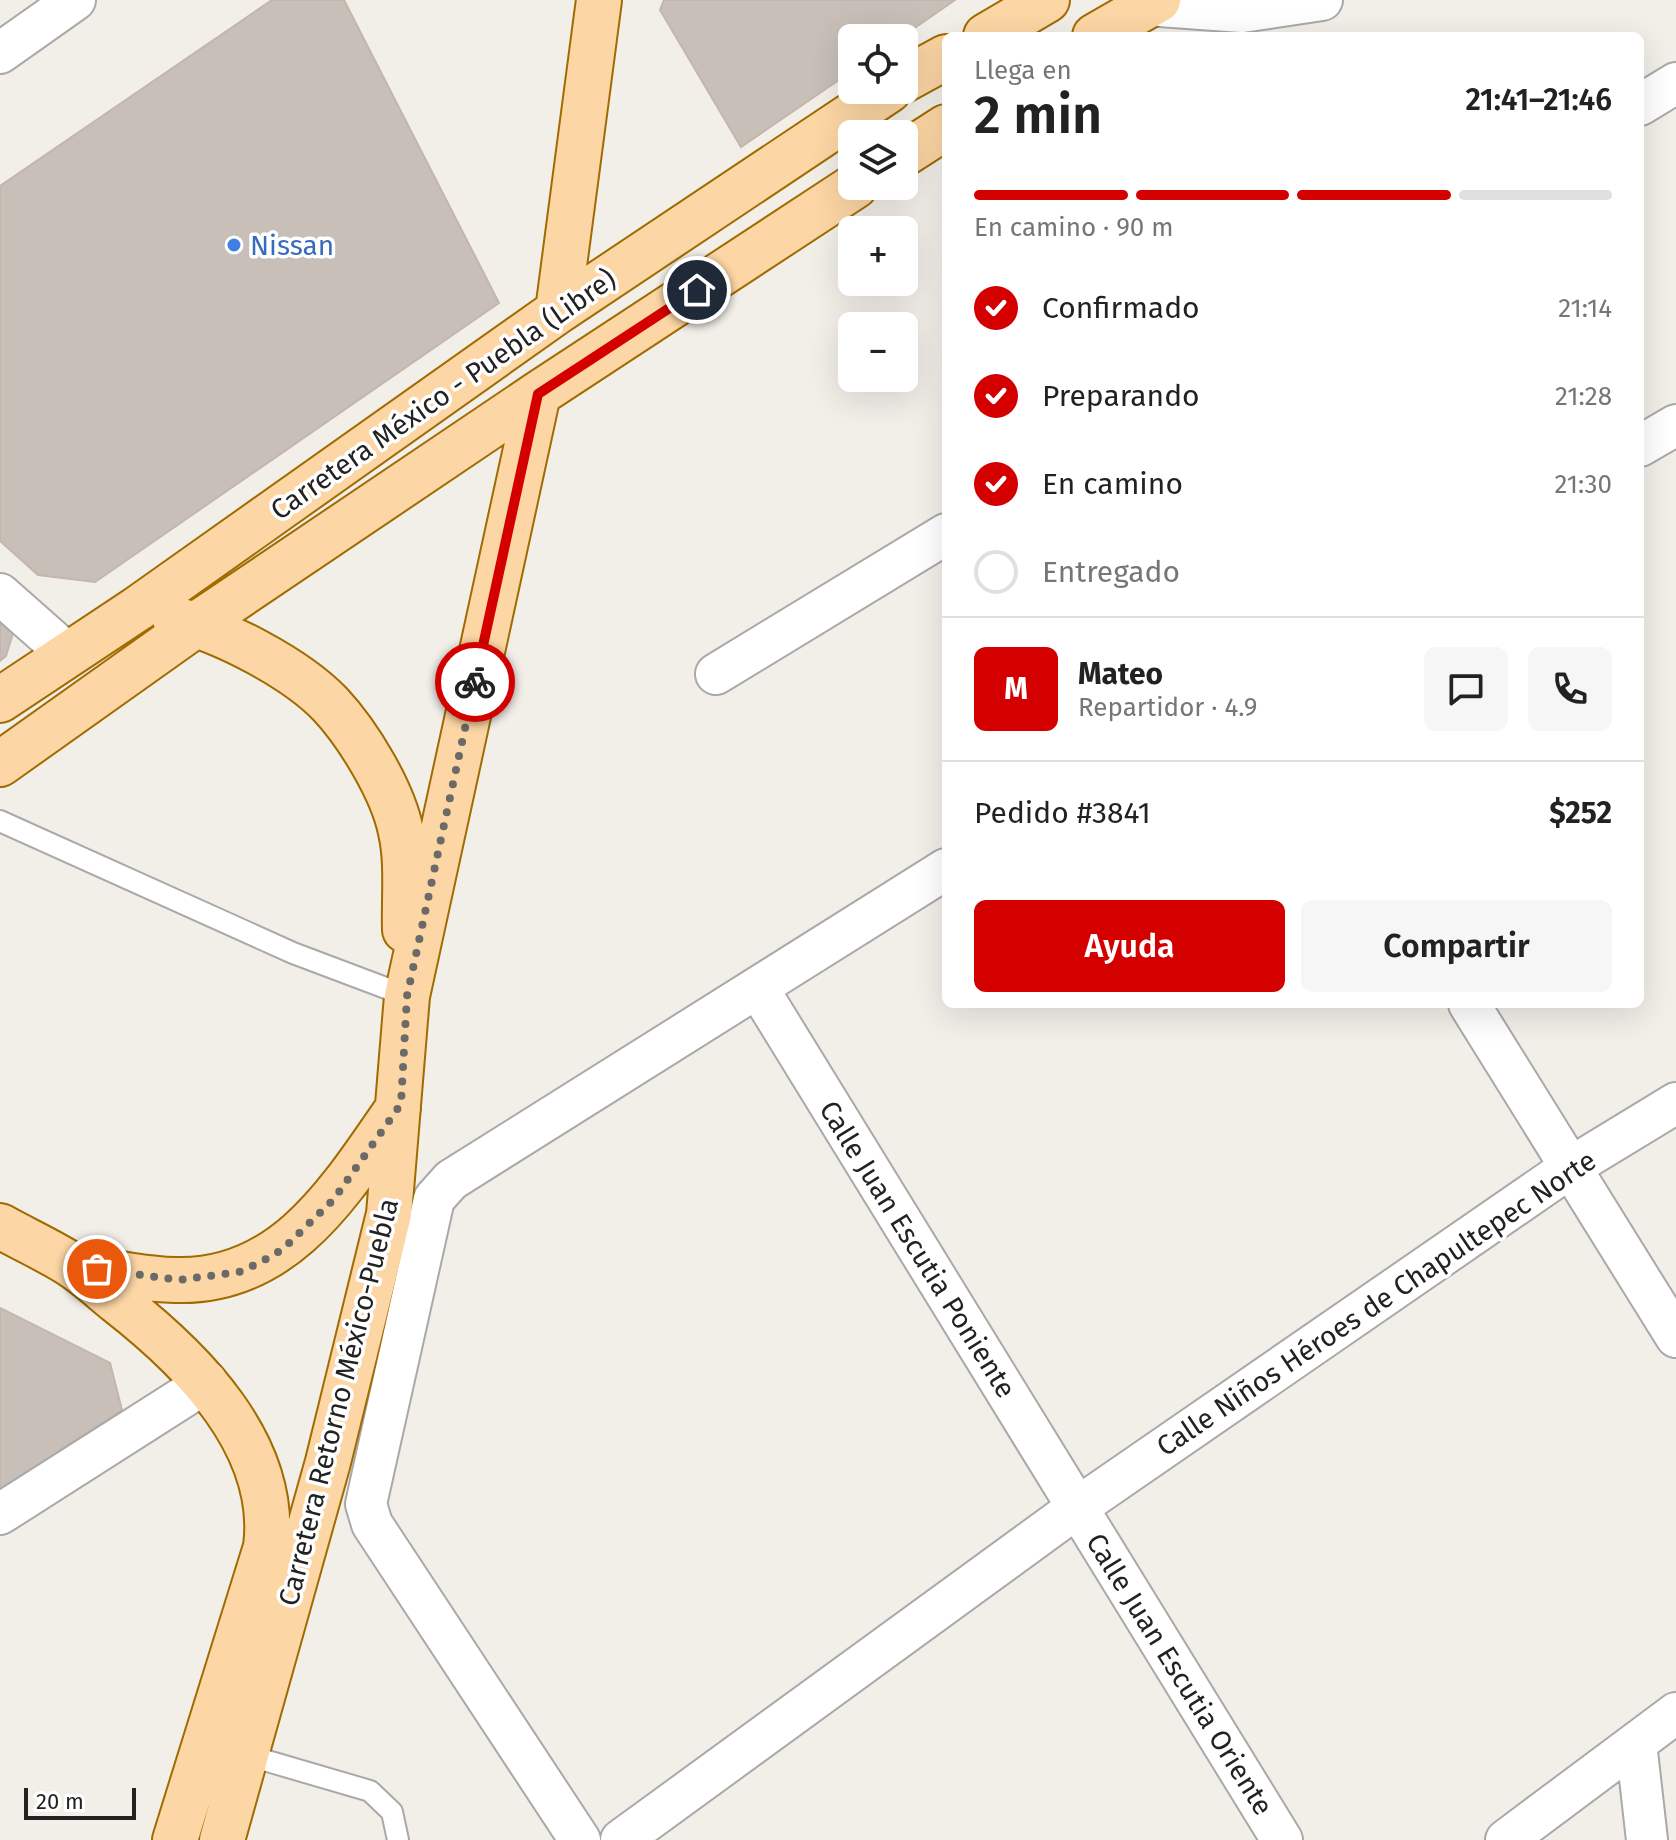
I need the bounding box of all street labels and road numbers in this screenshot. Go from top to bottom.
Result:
street label: Carretera México - Puebla (Libre) [264,262,622,527]
street label: Calle Juan Escutia Poniente [812,1095,1023,1404]
street label: Calle Niños Héroes de Chapultepec Norte [1150,1144,1602,1463]
street label: Carretera Retorno México-Puebla [272,1195,405,1609]
street label: Calle Juan Escutia Oriente [1079,1527,1280,1821]

